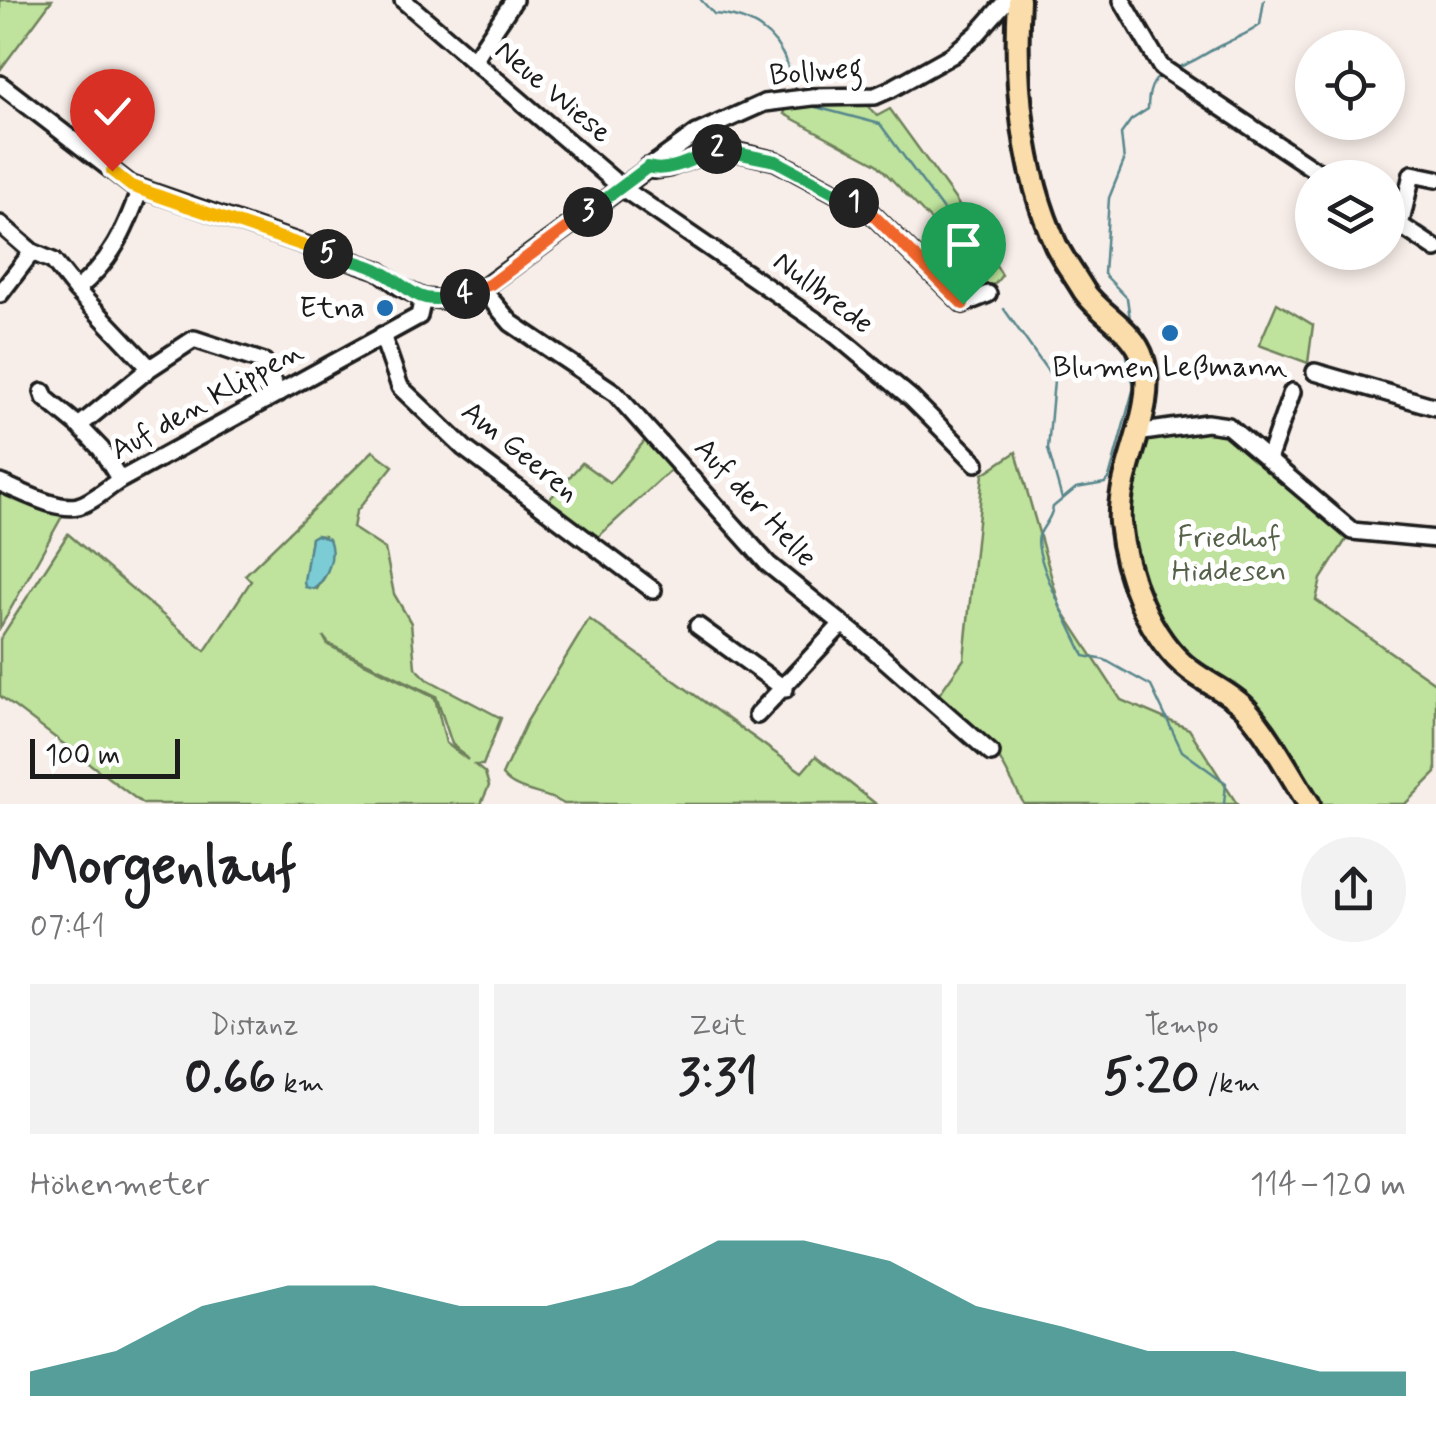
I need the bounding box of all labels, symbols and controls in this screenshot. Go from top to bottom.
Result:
map controls [1295,30,1405,270]
button: locate [1295,30,1405,140]
street label: Neue Wiese [486,32,620,152]
street label: Bollweg [768,49,865,98]
pin [70,69,155,172]
icon: check [85,84,140,139]
pin: 2 [692,124,742,174]
text: 2 [710,130,724,167]
button: layers [1295,160,1405,270]
pin: 1 [829,178,879,228]
text: 1 [848,184,860,221]
pin: 3 [563,187,613,237]
text: 3 [582,193,594,230]
pin [921,202,1006,305]
icon: arrive [936,217,991,272]
pin: 5 [303,229,353,279]
text: 5 [320,235,336,272]
street label: Nullbrede [765,243,881,343]
pin: 4 [440,269,490,319]
text: 4 [457,275,473,312]
place label: Etna [299,289,365,328]
marker: Etna [374,297,396,319]
marker: Blumen Leßmann [1159,322,1181,344]
street label: Auf den Klippen [104,332,310,470]
place label: Blumen Leßmann [1053,348,1288,387]
street label: Am Geeren [453,392,587,512]
street label: Auf der Helle [685,430,825,576]
park label: Friedhof Hiddesen [1172,518,1286,591]
scale bar [30,734,180,778]
text: 100 m [45,738,120,775]
text: Morgenlauf [30,832,297,904]
button: share [1301,837,1406,942]
text: 07:41 [30,906,105,948]
text: Distanz [210,1008,298,1045]
text: Zeit [690,1008,746,1045]
text: Tempo [1145,1008,1219,1045]
text: 0.66 [184,1045,276,1111]
text: 3:31 [678,1045,758,1111]
text: 5:20 [1103,1045,1200,1111]
text: km [276,1066,324,1103]
text: /km [1200,1066,1260,1103]
text: Höhenmeter [30,1164,209,1206]
text: 114–120 m [1250,1164,1406,1206]

